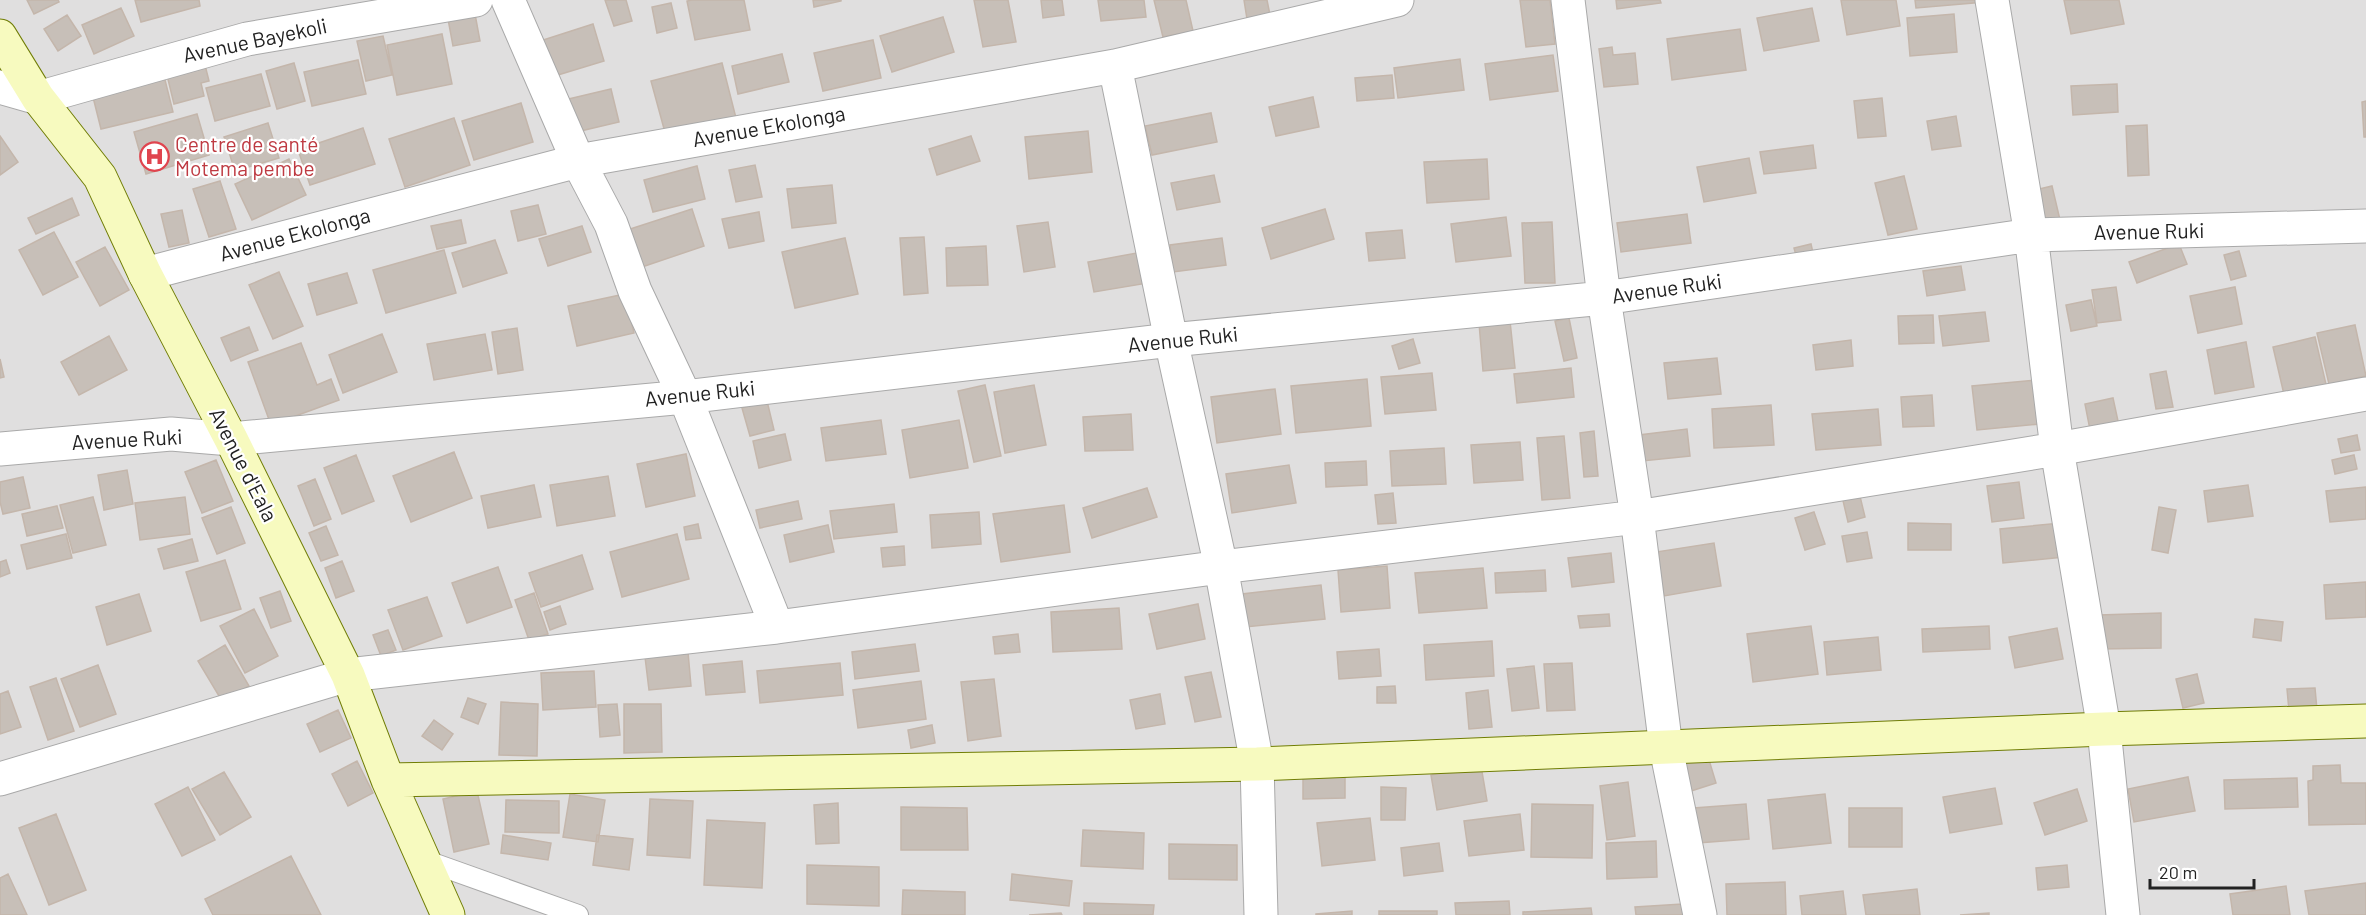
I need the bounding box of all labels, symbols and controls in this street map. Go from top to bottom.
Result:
street label: Avenue Bayekoli [180,12,329,67]
street label: Avenue Ekolonga [690,100,847,151]
place label: Centre de santé Motema pembe [175,131,318,180]
hospital icon: Centre de santé Motema pembe [138,141,170,173]
street label: Avenue Ekolonga [217,201,373,266]
street label: Avenue Ruki [2093,217,2205,244]
street label: Avenue Ruki [1610,267,1723,308]
street label: Avenue Ruki [1126,320,1239,357]
street label: Avenue Ruki [643,374,756,411]
street label: Avenue d'Eala [205,403,284,525]
street label: Avenue Ruki [71,423,183,454]
scale bar [2150,852,2254,890]
text: 20 m [2159,861,2197,883]

